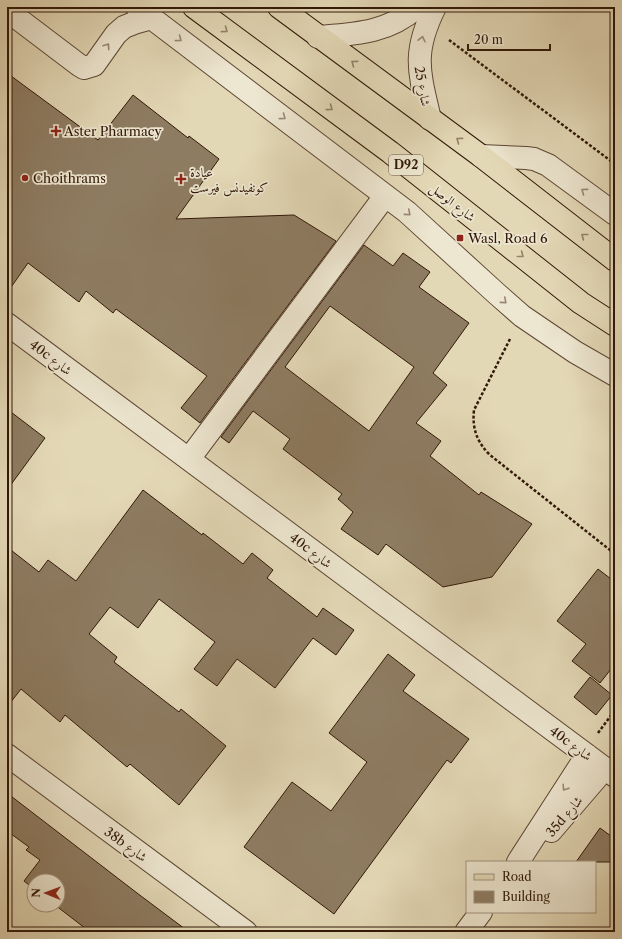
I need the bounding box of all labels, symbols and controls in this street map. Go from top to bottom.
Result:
one-way arrow [221,25,228,33]
scale bar [468,26,550,52]
text: 20 m [474,32,503,47]
one-way arrow [175,34,182,41]
one-way arrow [417,36,425,43]
one-way arrow [102,43,110,50]
one-way arrow [351,60,358,68]
street label: شارع 25 [408,65,434,108]
one-way arrow [325,103,332,110]
one-way arrow [278,113,285,120]
place label: Aster Pharmacy [63,123,162,139]
marker: Aster Pharmacy [51,126,61,136]
one-way arrow [456,138,463,145]
road number: D92 [389,155,423,175]
place label: عيادة كونفيدنس فيرست [190,164,268,197]
place label: Choithrams [33,170,106,186]
marker: Choithrams [20,173,30,183]
marker: عيادة كونفيدنس فيرست [175,173,187,185]
street label: شارع الوصل [425,179,479,228]
one-way arrow [581,189,588,196]
one-way arrow [404,209,411,216]
place label: Wasl, Road 6 [467,230,548,246]
marker: Wasl, Road 6 [455,233,465,243]
one-way arrow [582,234,589,241]
one-way arrow [517,251,524,258]
one-way arrow [500,296,507,303]
street label: 40c شارع [24,336,75,381]
street label: 40c شارع [284,529,335,574]
street label: 40c شارع [544,722,595,767]
one-way arrow [563,783,570,790]
street label: 35d شارع [542,792,589,842]
street label: 38b شارع [99,823,150,868]
legend [466,861,596,913]
text: Road [502,869,532,884]
north arrow [26,873,66,913]
text: N [29,887,43,898]
text: Building [502,889,550,904]

